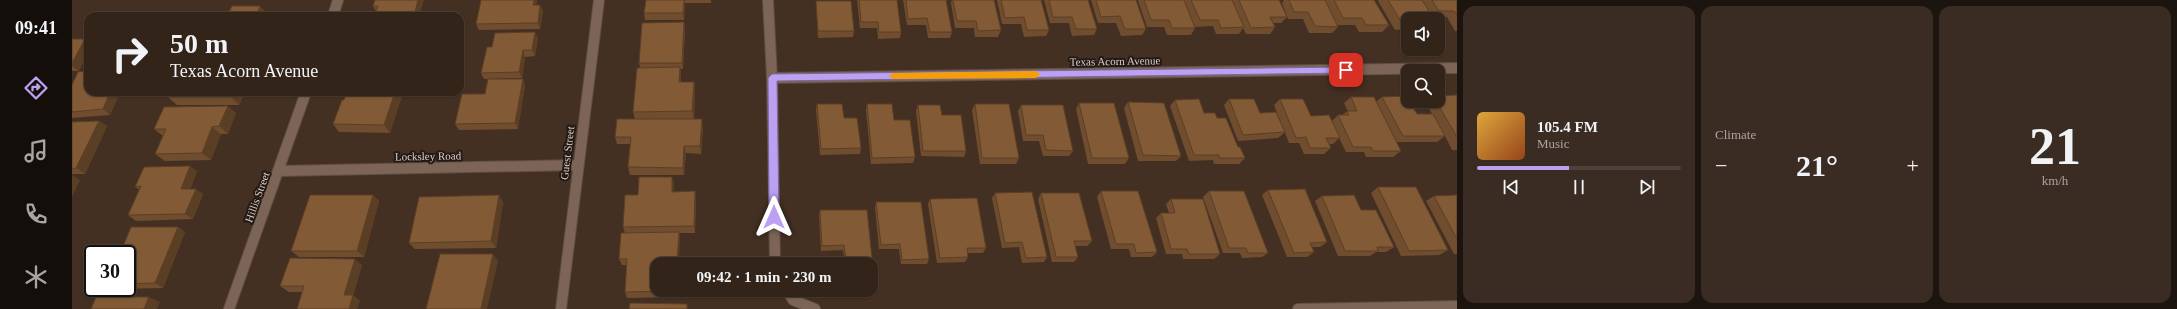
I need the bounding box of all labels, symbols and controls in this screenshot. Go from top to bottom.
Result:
map controls [1401,12,1445,108]
button: sound [1401,12,1445,56]
text: 09:41 [15,18,57,38]
icon: right [104,28,156,80]
text: 50 m [170,28,228,59]
pin [1329,53,1363,87]
street label: Texas Acorn Avenue [1070,54,1161,68]
icon: arrive [1335,59,1357,81]
text: Texas Acorn Avenue [170,61,318,81]
button: search [1401,64,1445,108]
icon: directions [22,74,50,102]
text: 21 [2029,118,2081,175]
text: 105.4 FM [1537,119,1598,135]
street label: Guest Street [558,125,576,181]
text: Climate [1715,127,1756,142]
text: Music [1537,136,1570,151]
icon: music [22,137,50,165]
street label: Locksley Road [395,149,462,163]
text: 21° [1796,149,1838,182]
text: − [1715,153,1727,178]
text: + [1907,153,1919,178]
street label: Hillis Street [242,170,272,224]
text: km/h [2042,173,2068,188]
icon: previous [1500,176,1522,198]
icon: pause [1568,176,1590,198]
icon: next [1636,176,1658,198]
position arrow [753,196,795,238]
icon: phone [22,200,50,228]
speed limit sign: 30 [84,245,136,297]
icon: climate [22,263,50,291]
text: 09:42 · 1 min · 230 m [697,269,832,285]

